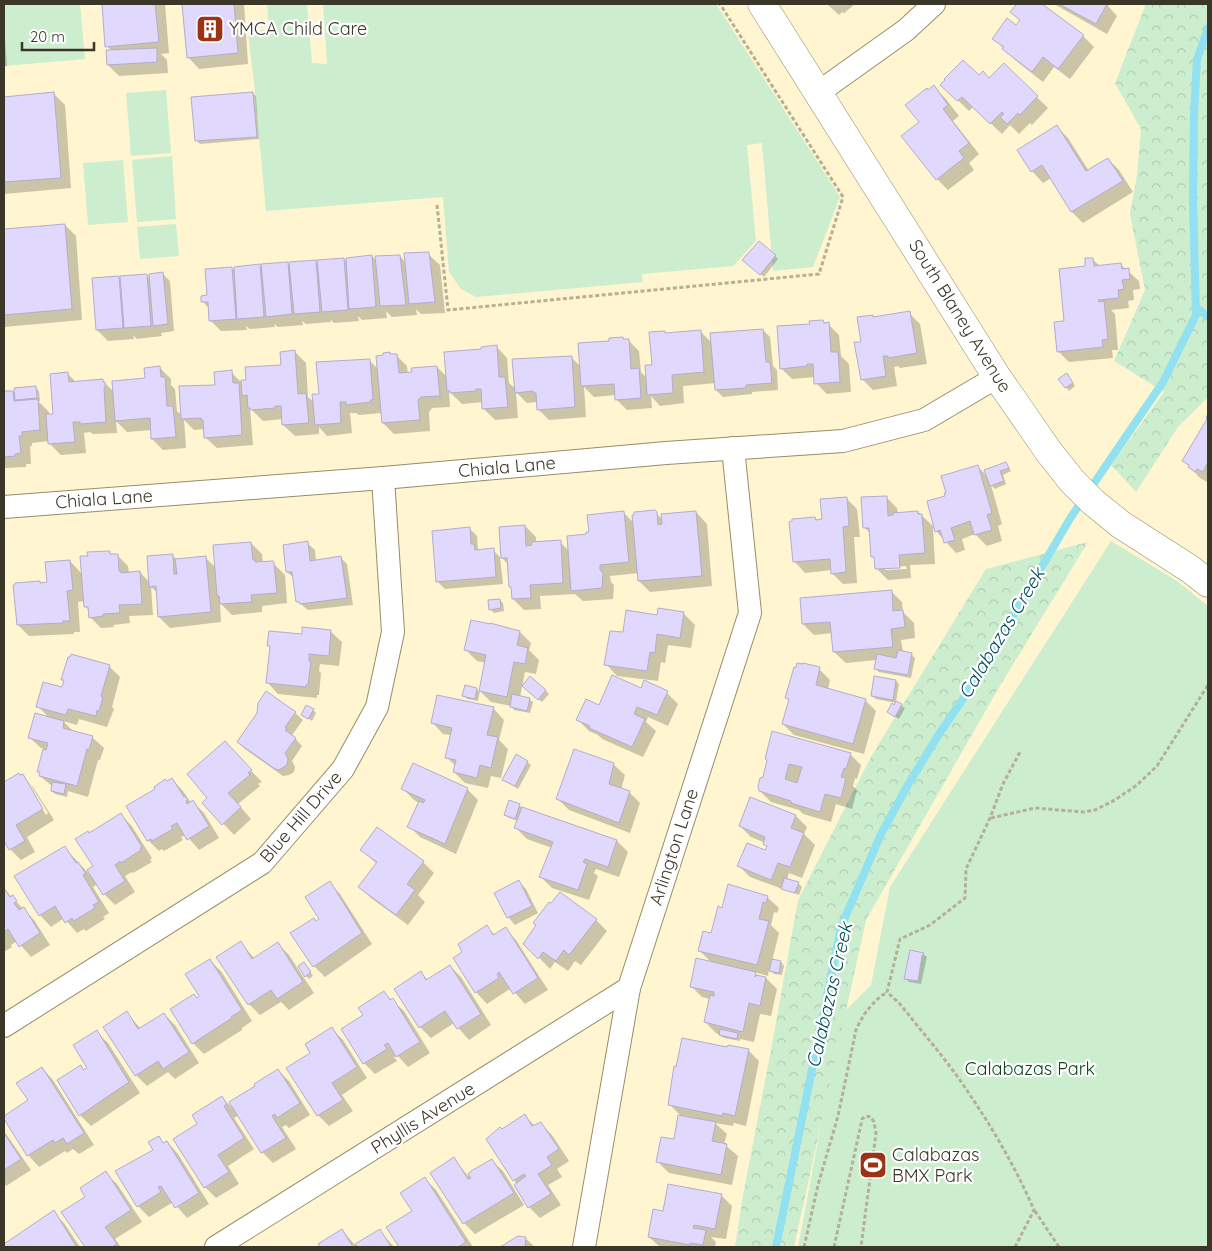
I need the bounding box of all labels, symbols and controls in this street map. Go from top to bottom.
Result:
building icon: YMCA Child Care [195,14,225,44]
place label: YMCA Child Care [229,17,367,40]
scale bar [22,20,95,52]
text: 20 m [30,27,65,46]
street label: South Blaney Avenue [904,235,1017,397]
street label: Chiala Lane [457,451,557,482]
street label: Chiala Lane [54,484,154,513]
water label: Calabazas Creek [952,562,1050,703]
street label: Blue Hill Drive [254,766,347,867]
street label: Arlington Lane [644,786,703,908]
water label: Calabazas Creek [801,918,858,1070]
park label: Calabazas Park [965,1057,1095,1080]
street label: Phyllis Avenue [367,1077,479,1159]
place label: Calabazas BMX Park [892,1143,980,1187]
sports icon: Calabazas BMX Park [858,1150,888,1180]

